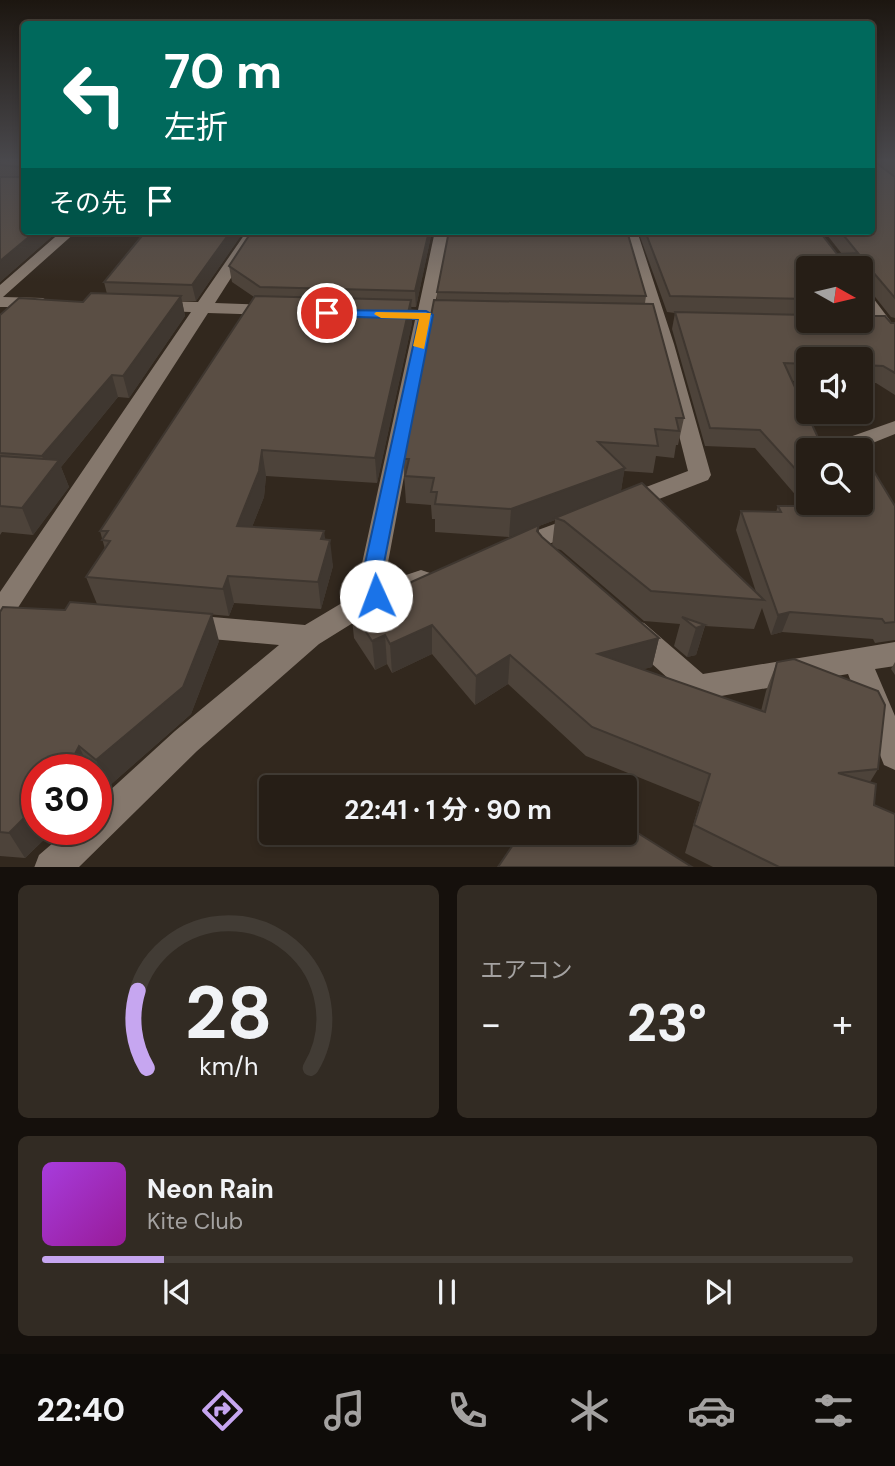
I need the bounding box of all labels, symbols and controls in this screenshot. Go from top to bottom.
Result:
text: 70 m [164,39,282,103]
icon: left [49,49,140,140]
text: 左折 [164,106,228,148]
icon: arrive [141,182,179,220]
text: その先 [49,186,127,220]
north arrow [796,256,873,332]
map controls [796,256,873,515]
pin [297,283,357,343]
icon: arrive [308,294,346,332]
button: sound [796,347,873,424]
button: search [796,438,873,515]
position arrow [339,559,413,633]
speed limit sign: 30 [21,754,112,845]
text: 22:41 · 1 分 · 90 m [344,793,552,827]
text: エアコン [481,955,573,985]
text: 28 [184,966,272,1061]
text: 23° [627,989,707,1057]
text: − [481,999,501,1049]
text: + [832,999,853,1049]
text: km/h [199,1049,258,1082]
text: Neon Rain [147,1172,274,1206]
text: Kite Club [147,1206,243,1236]
icon: previous [158,1273,196,1311]
icon: pause [428,1273,466,1311]
icon: next [699,1273,737,1311]
icon: directions [198,1386,247,1435]
icon: music [320,1386,369,1435]
icon: phone [443,1386,492,1435]
icon: climate [565,1386,614,1435]
icon: car [687,1386,736,1435]
icon: filters [809,1386,858,1435]
text: 22:40 [37,1389,125,1431]

